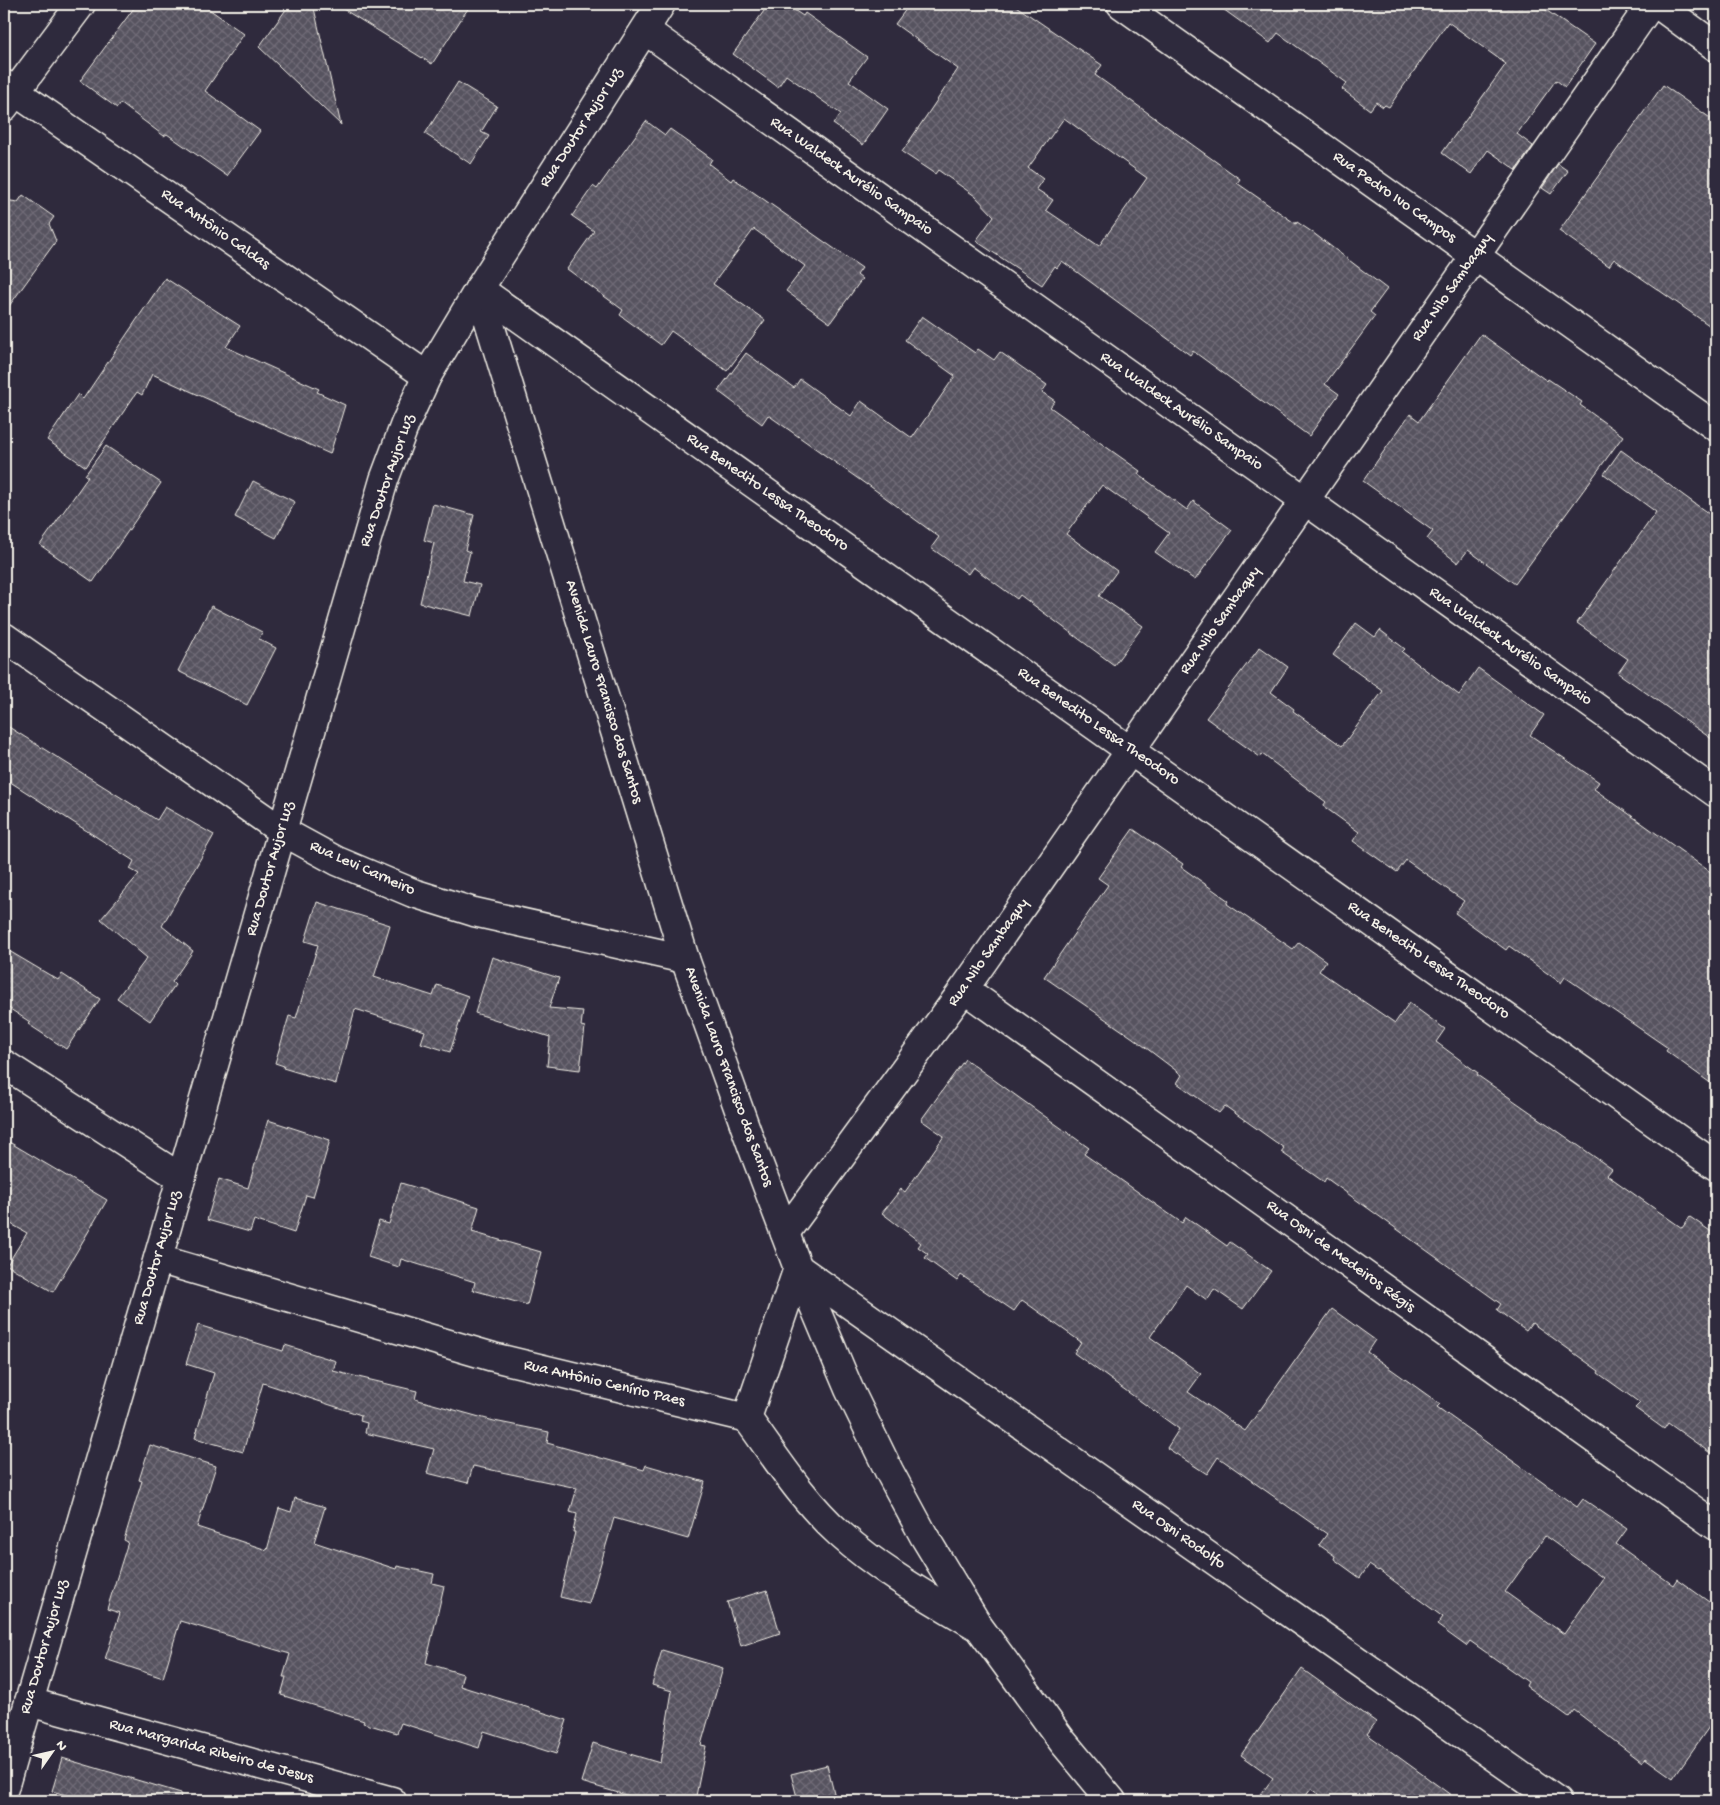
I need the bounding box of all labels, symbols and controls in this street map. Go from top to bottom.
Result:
street label: Rua Doutor Aujor Luz [536,64,628,191]
street label: Rua Waldeck Aurélio Sampaio [766,113,936,241]
street label: Rua Pedro Ivo Campos [1328,148,1460,249]
street label: Rua Antônio Caldas [157,185,274,275]
street label: Rua Nilo Sambaquy [1408,230,1498,346]
street label: Rua Waldeck Aurélio Sampaio [1096,348,1266,476]
street label: Rua Doutor Aujor Luz [356,411,420,550]
street label: Rua Benedito Lessa Theodoro [682,430,852,556]
street label: Rua Nilo Sambaquy [1176,563,1266,679]
street label: Avenida Lauro Francisco dos Santos [560,578,646,807]
street label: Rua Waldeck Aurélio Sampaio [1425,583,1595,711]
street label: Rua Benedito Lessa Theodoro [1013,664,1183,790]
street label: Rua Doutor Aujor Luz [243,799,300,938]
street label: Rua Levi Carneiro [306,837,418,901]
street label: Rua Nilo Sambaquy [944,895,1034,1011]
street label: Rua Benedito Lessa Theodoro [1343,898,1513,1024]
street label: Avenida Lauro Francisco dos Santos [679,964,777,1191]
street label: Rua Doutor Aujor Luz [130,1188,187,1327]
street label: Rua Osni de Medeiros Régis [1262,1197,1419,1318]
street label: Rua Antônio Cenírio Paes [522,1356,687,1412]
street label: Rua Osni Rodolfo [1127,1496,1229,1574]
street label: Rua Doutor Aujor Luz [17,1577,74,1716]
street label: Rua Margarida Ribeiro de Jesus [107,1716,316,1789]
north arrow [28,1728,78,1778]
text: N [51,1738,70,1755]

